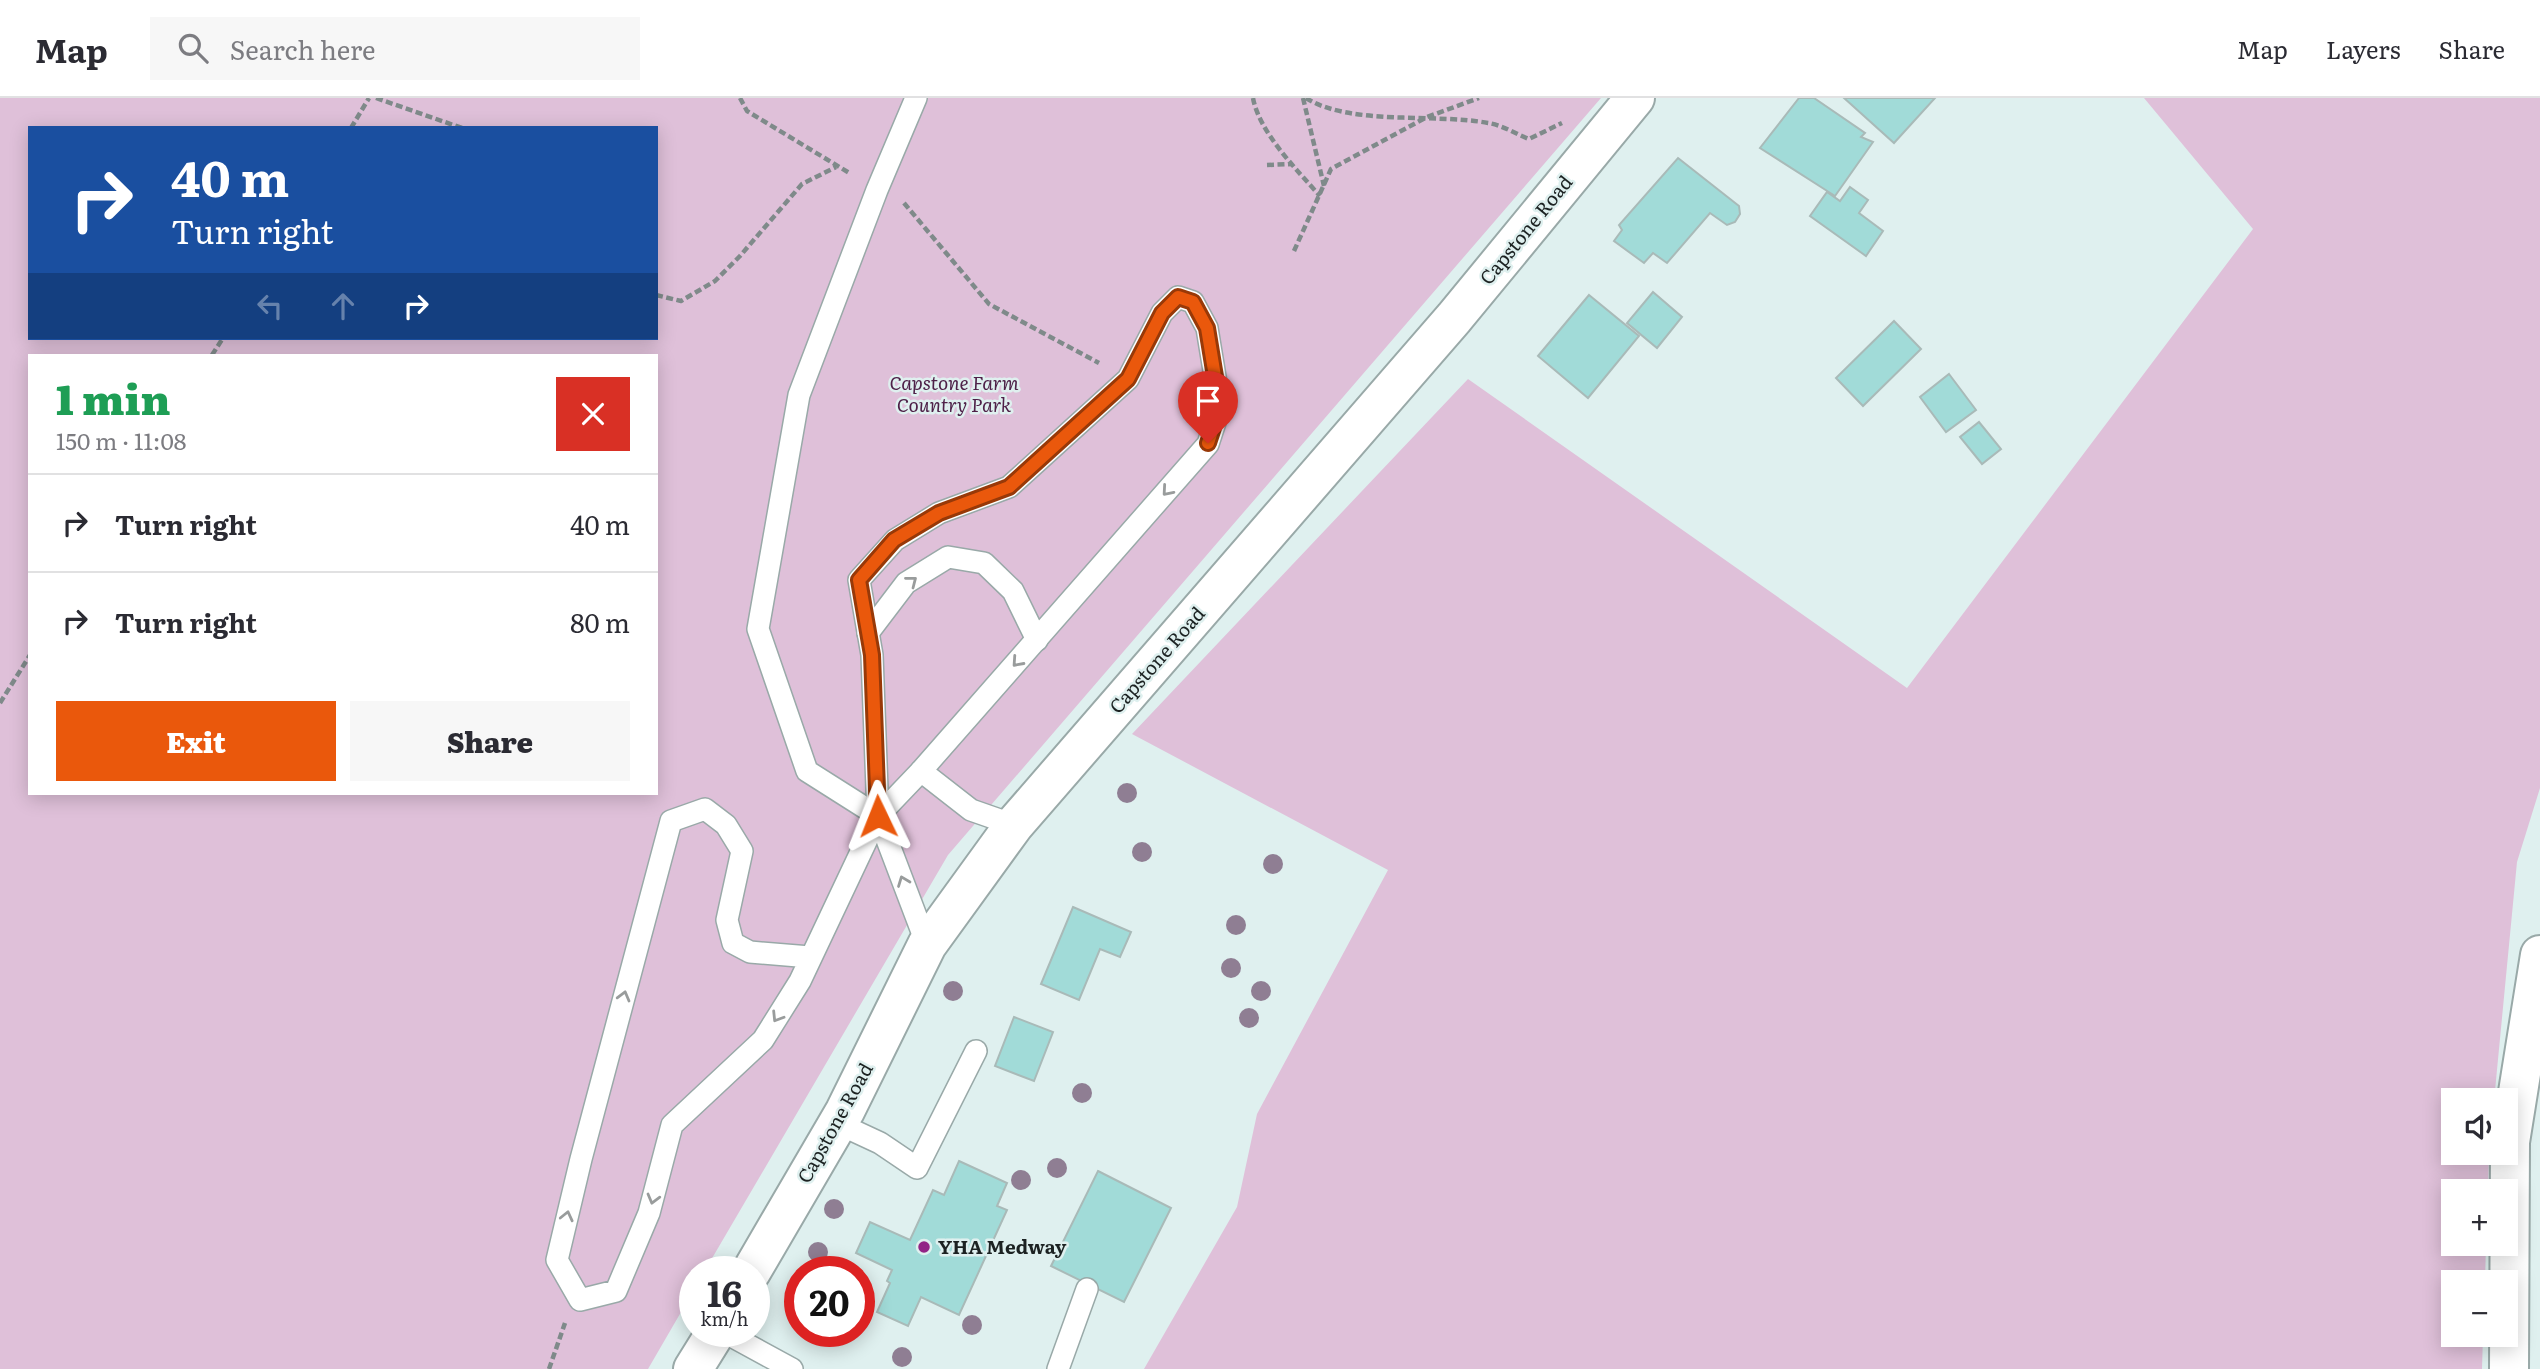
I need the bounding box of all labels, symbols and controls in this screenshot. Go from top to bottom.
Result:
search box [150,17,640,80]
text: Map [35,24,108,73]
icon: search [174,29,212,67]
text: Search here [230,29,376,68]
text: Map [2237,31,2288,66]
text: Layers [2326,31,2400,66]
text: Share [2438,31,2505,66]
text: 40 m [171,139,289,212]
icon: right [56,154,147,245]
street label: Capstone Road [1472,168,1578,290]
text: Turn right [171,206,333,254]
icon: left [251,287,289,325]
icon: ahead [324,287,362,325]
icon: right [397,287,435,325]
text: 1 min [56,366,171,428]
park label: Capstone Farm Country Park [889,368,1019,418]
pin [1178,371,1238,443]
button: close [556,377,630,451]
icon: arrive [1189,382,1227,420]
text: 150 m · 11:08 [56,423,186,457]
one-way arrow [1163,482,1175,495]
icon: right [56,504,94,542]
text: Turn right [115,504,257,543]
text: 40 m [570,504,630,543]
one-way arrow [904,576,916,589]
street label: Capstone Road [1102,599,1211,719]
icon: right [56,602,94,640]
text: Turn right [115,602,257,641]
text: 80 m [570,602,630,641]
one-way arrow [1013,654,1026,667]
button: Exit [56,701,336,781]
button: Share [350,701,630,781]
position arrow [841,779,915,853]
one-way arrow [897,875,911,887]
one-way arrow [616,990,630,1002]
one-way arrow [773,1009,786,1022]
street label: Capstone Road [789,1057,879,1188]
map controls [2441,1088,2518,1347]
button: sound [2441,1088,2518,1165]
button: + [2441,1179,2518,1256]
one-way arrow [647,1193,661,1205]
one-way arrow [559,1210,573,1222]
place label: YHA Medway [938,1232,1067,1260]
marker: YHA Medway [916,1239,932,1255]
speed limit sign: 20 [784,1256,875,1347]
text: 16 [707,1266,742,1318]
button: − [2441,1270,2518,1347]
text: km/h [701,1305,748,1332]

